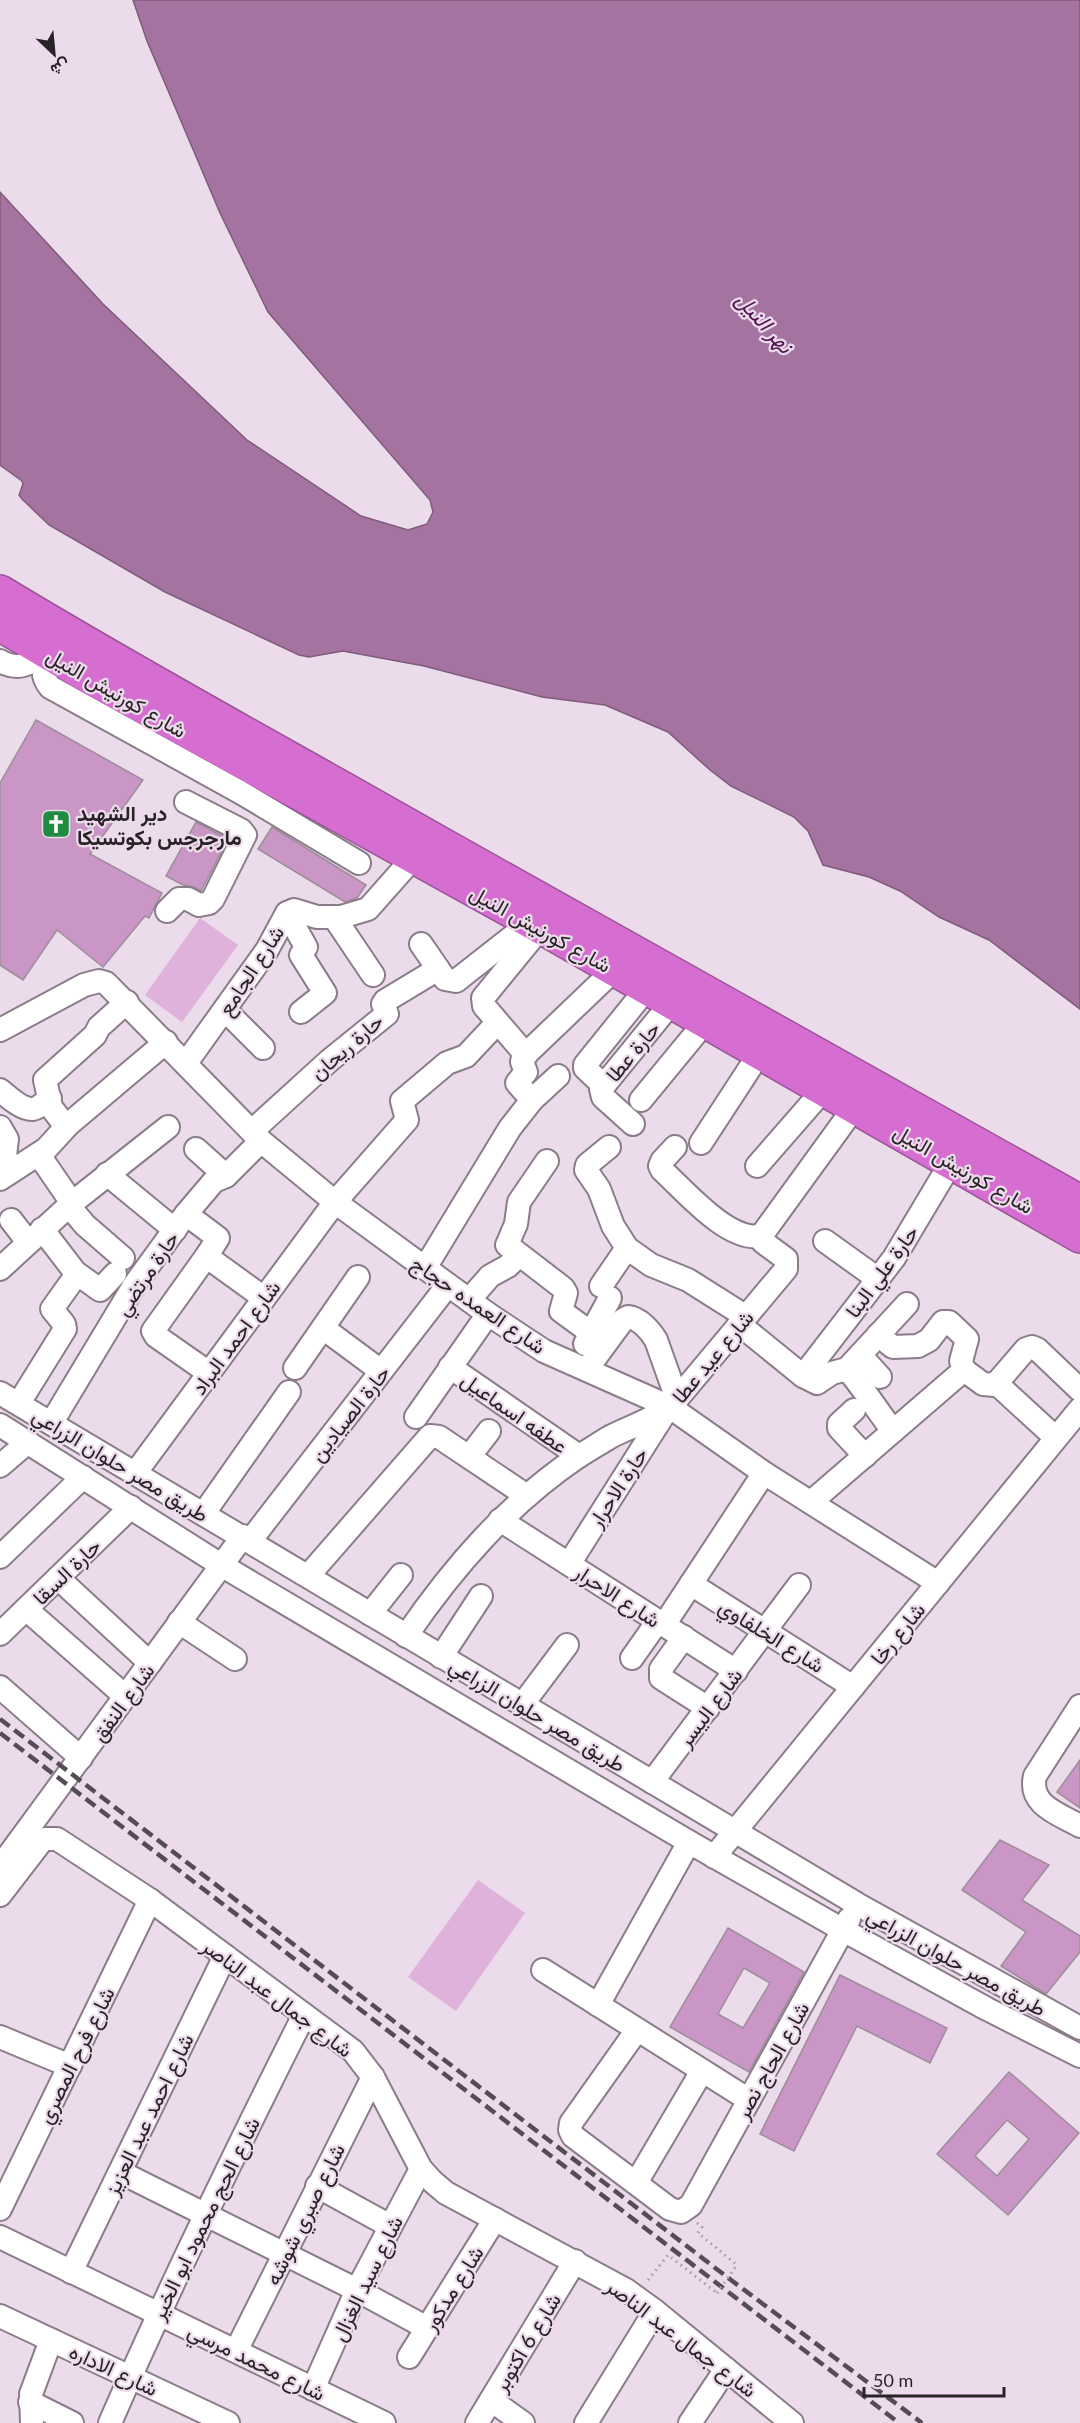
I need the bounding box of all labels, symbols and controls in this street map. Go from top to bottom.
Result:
north arrow [24,24,84,84]
text: ش [48,54,74,81]
water label: نهر النيل [730,286,801,360]
street label: شارع كورنيش النيل [41,642,191,745]
place label: دير الشهيد مارجرجس بكوتسيكا [77,800,242,851]
church icon: دير الشهيد مارجرجس بكوتسيكا [40,808,72,840]
street label: شارع كورنيش النيل [465,879,616,980]
street label: شارع الجامع [212,920,291,1021]
street label: حارة ريحان [305,1008,389,1086]
street label: حارة عطا [600,1016,666,1087]
street label: شارع كورنيش النيل [888,1118,1038,1221]
street label: حارة علي البنا [839,1220,928,1325]
street label: حارة مرتضي [109,1226,188,1323]
street label: شارع العمده حجاج [405,1250,551,1361]
street label: شارع احمد البراد [185,1275,287,1401]
street label: شارع عيد عطا [666,1305,760,1409]
street label: حارة الصيادين [304,1360,396,1467]
street label: عطفه اسماعيل [456,1366,573,1459]
street label: طريق مصر حلوان الزراعي [25,1401,214,1532]
street label: حارة الاحرار [581,1442,654,1533]
street label: حارة السقا [27,1533,107,1611]
street label: شارع الاحرار [568,1557,666,1634]
street label: شارع الخلفاوي [711,1593,829,1682]
street label: شارع رخا [864,1597,932,1671]
street label: طريق مصر حلوان الزراعي [442,1651,631,1782]
street label: شارع النفق [85,1658,161,1748]
street label: شارع اليسر [671,1663,749,1754]
street label: طريق مصر حلوان الزراعي [860,1901,1051,2026]
street label: شارع جمال عبد الناصر [195,1932,358,2064]
street label: شارع فرح المصري [31,1983,124,2130]
street label: شارع الحاج نصر [728,1997,816,2125]
street label: شارع احمد عبد العزيز [98,2029,201,2201]
street label: شارع الحج محمود ابو الخير [144,2113,267,2326]
street label: شارع صبري شوشه [259,2139,354,2291]
street label: شارع سيد الغزال [325,2211,410,2346]
street label: شارع مدكور [416,2241,490,2338]
street label: شارع جمال عبد الناصر [599,2272,762,2404]
street label: شارع 6 اكتوبر [486,2288,568,2398]
street label: شارع محمد مرسي [182,2317,330,2410]
street label: شارع الاداره [65,2338,162,2403]
scale bar [864,2360,1004,2398]
text: 50 m [873,2369,913,2391]

